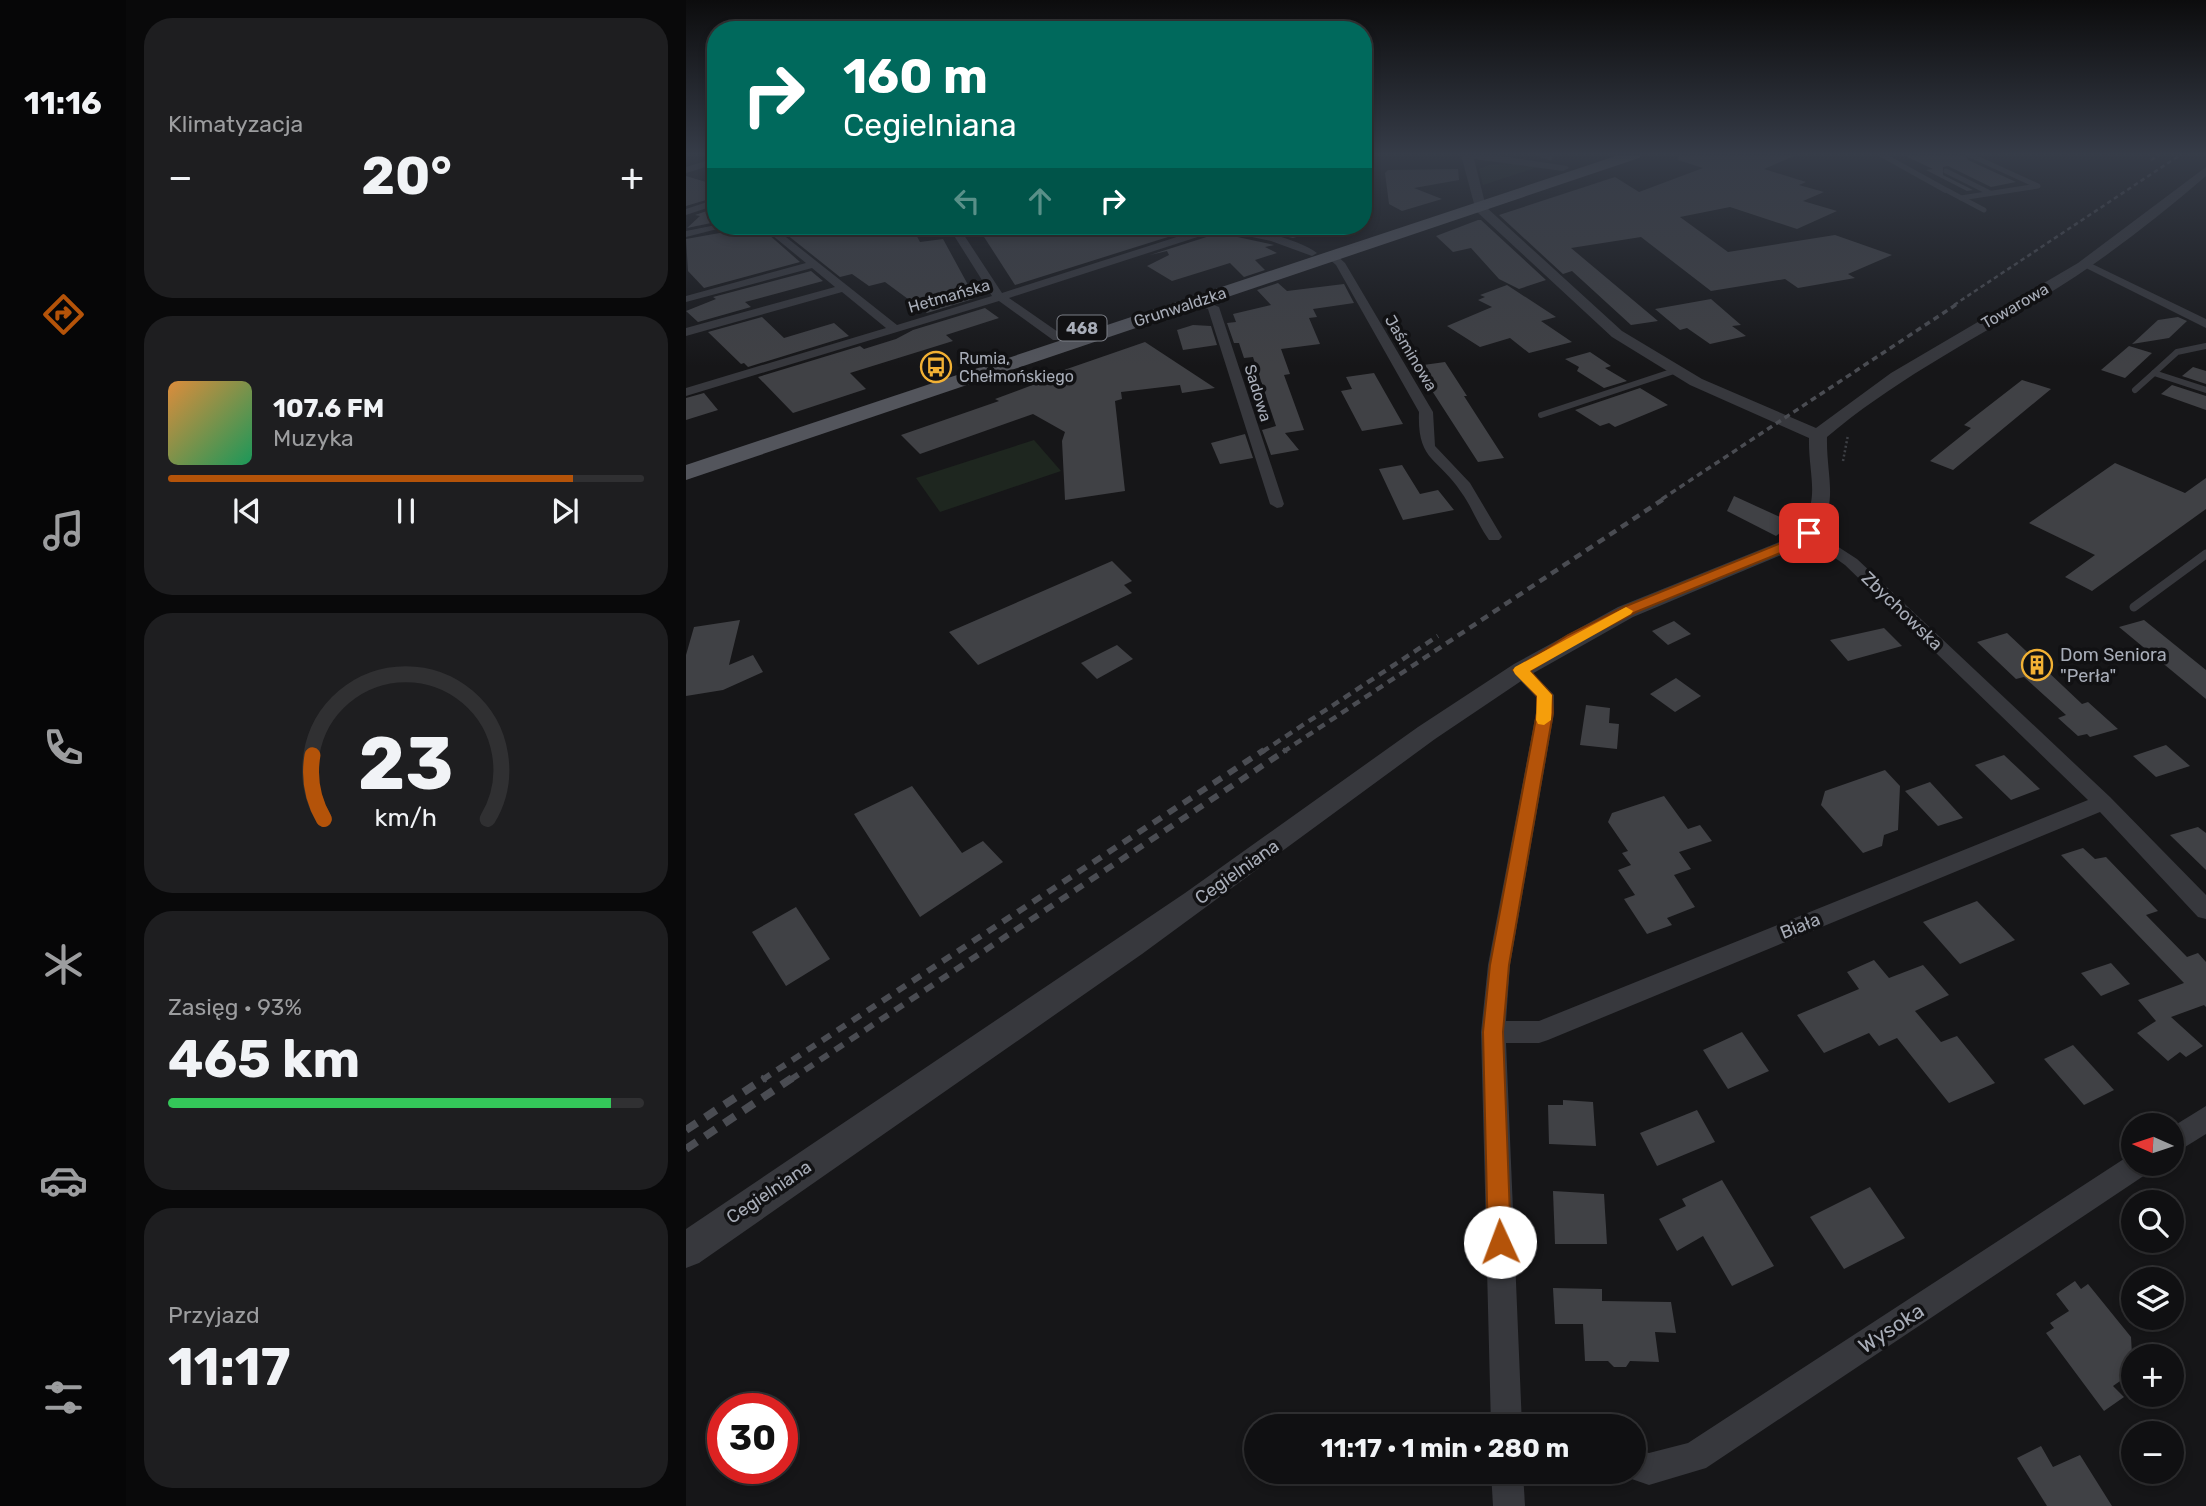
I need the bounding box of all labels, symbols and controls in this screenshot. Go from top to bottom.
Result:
text: 160 m [843,47,988,105]
icon: right [728,49,819,140]
text: 11:16 [24,84,102,122]
text: Cegielniana [843,106,1017,144]
text: Klimatyzacja [168,110,303,138]
text: 20° [361,145,452,207]
text: − [168,154,193,200]
text: + [620,154,644,200]
icon: left [948,182,986,220]
icon: ahead [1021,182,1059,220]
icon: right [1094,182,1132,220]
street label: Hetmańska [906,275,992,317]
street label: Towarowa [1978,279,2052,333]
street label: Grunwaldzka [1131,283,1229,331]
icon: directions [39,290,88,339]
street label: Jaśminowa [1381,312,1441,394]
road number: 468 [1058,316,1106,340]
place label: Rumia, Chełmońskiego [959,349,1074,386]
bus stop icon: Rumia, Chełmońskiego [919,350,953,384]
street label: Sadowa [1240,362,1276,424]
text: 107.6 FM [273,393,384,424]
text: Muzyka [273,424,354,452]
icon: previous [228,492,266,530]
icon: pause [387,492,425,530]
icon: next [546,492,584,530]
pin [1779,503,1839,563]
icon: music [39,506,88,555]
icon: arrive [1790,514,1828,552]
street label: Zbychowska [1857,567,1947,655]
place label: Dom Seniora "Perła" [2060,644,2167,687]
building icon: Dom Seniora "Perła" [2020,648,2054,682]
text: 23 [358,721,454,807]
icon: phone [39,723,88,772]
text: km/h [375,803,437,832]
street label: Cegielniana [1191,835,1283,909]
street label: Biała [1777,908,1823,944]
icon: climate [39,940,88,989]
text: Zasięg · 93% [168,993,302,1021]
text: 465 km [168,1028,360,1090]
north arrow [2121,1113,2184,1176]
map controls [2121,1113,2184,1484]
icon: car [39,1156,88,1205]
street label: Cegielniana [722,1156,816,1228]
button: search [2121,1190,2184,1253]
position arrow [1463,1205,1537,1279]
button: layers [2121,1267,2184,1330]
street label: Wysoka [1854,1298,1928,1358]
text: Przyjazd [168,1301,260,1329]
text: 11:17 [168,1336,291,1398]
button: + [2121,1344,2184,1407]
icon: filters [39,1373,88,1422]
speed limit sign: 30 [707,1393,798,1484]
button: − [2121,1421,2184,1484]
text: 11:17 · 1 min · 280 m [1321,1433,1569,1464]

